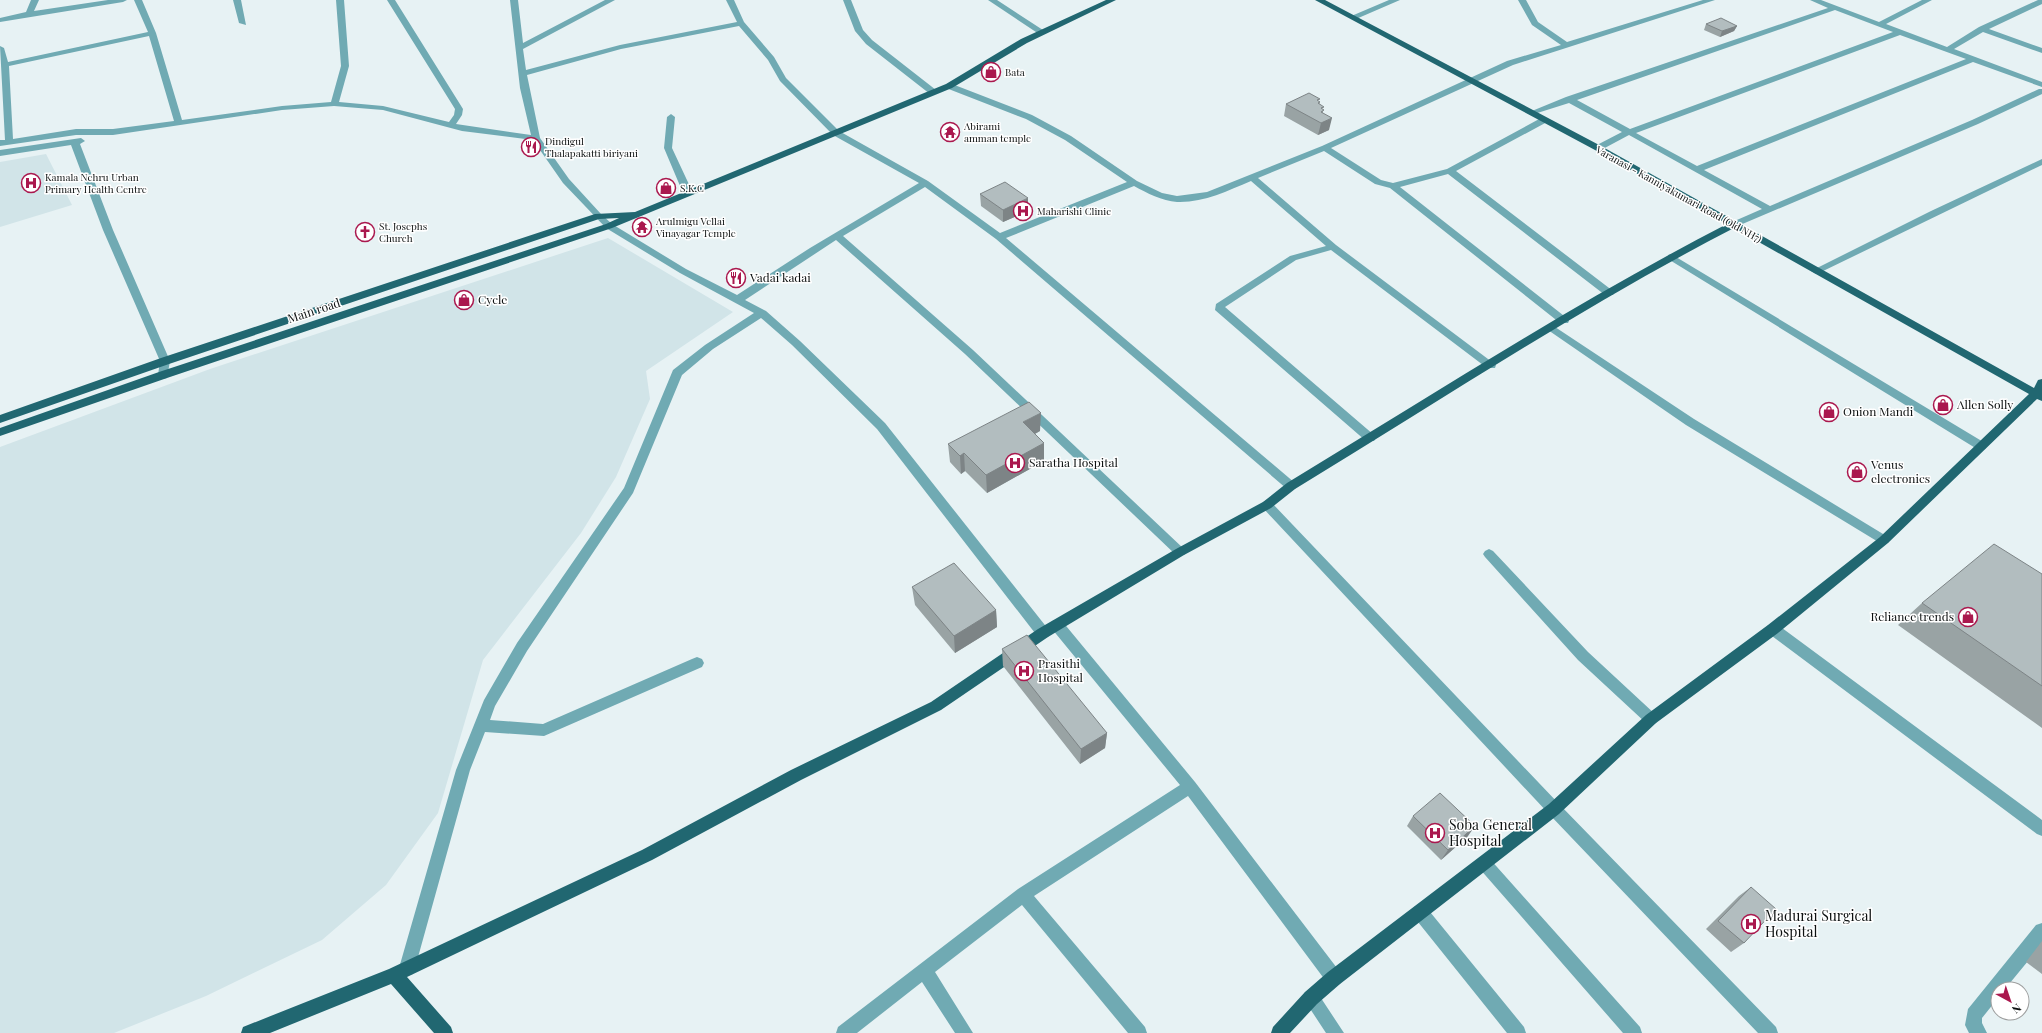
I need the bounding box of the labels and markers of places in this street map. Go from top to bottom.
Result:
shop icon: Bata [980,61,1002,83]
place label: Bata [1005,65,1025,79]
place label: Abirami amman temple [963,119,1031,145]
temple icon: Abirami amman temple [939,121,961,143]
place label: Dindigul Thalapakatti biriyani [545,134,638,160]
restaurant icon: Dindigul Thalapakatti biriyani [520,136,542,158]
place label: Kamala Nehru Urban Primary Health Centre [45,170,147,196]
hospital icon: Kamala Nehru Urban Primary Health Centre [20,172,42,194]
shop icon: S.K.C [655,177,677,199]
place label: S.K.C [680,181,704,195]
hospital icon: Maharishi Clinic [1012,200,1034,222]
place label: Maharishi Clinic [1037,204,1111,218]
place label: Arulmigu Vellai Vinayagar Temple [655,214,736,240]
temple icon: Arulmigu Vellai Vinayagar Temple [631,216,653,238]
place label: St. Josephs Church [379,219,427,245]
church icon: St. Josephs Church [354,221,376,243]
restaurant icon: Vadai kadai [725,267,747,289]
place label: Vadai kadai [749,269,811,285]
shop icon: Cycle [453,289,475,311]
place label: Cycle [478,291,507,307]
shop icon: Allen Solly [1932,394,1954,416]
place label: Allen Solly [1956,396,2013,412]
shop icon: Onion Mandi [1818,401,1840,423]
place label: Onion Mandi [1843,403,1914,419]
hospital icon: Saratha Hospital [1004,452,1026,474]
place label: Saratha Hospital [1029,454,1118,470]
place label: Venus electronics [1870,456,1930,486]
shop icon: Venus electronics [1846,461,1868,483]
shop icon: Reliance trends [1957,606,1979,628]
place label: Reliance trends [1870,608,1954,624]
place label: Prasithi Hospital [1038,655,1084,685]
hospital icon: Prasithi Hospital [1013,660,1035,682]
place label: Soba General Hospital [1449,815,1532,850]
hospital icon: Soba General Hospital [1424,822,1446,844]
place label: Madurai Surgical Hospital [1765,906,1872,941]
hospital icon: Madurai Surgical Hospital [1740,913,1762,935]

